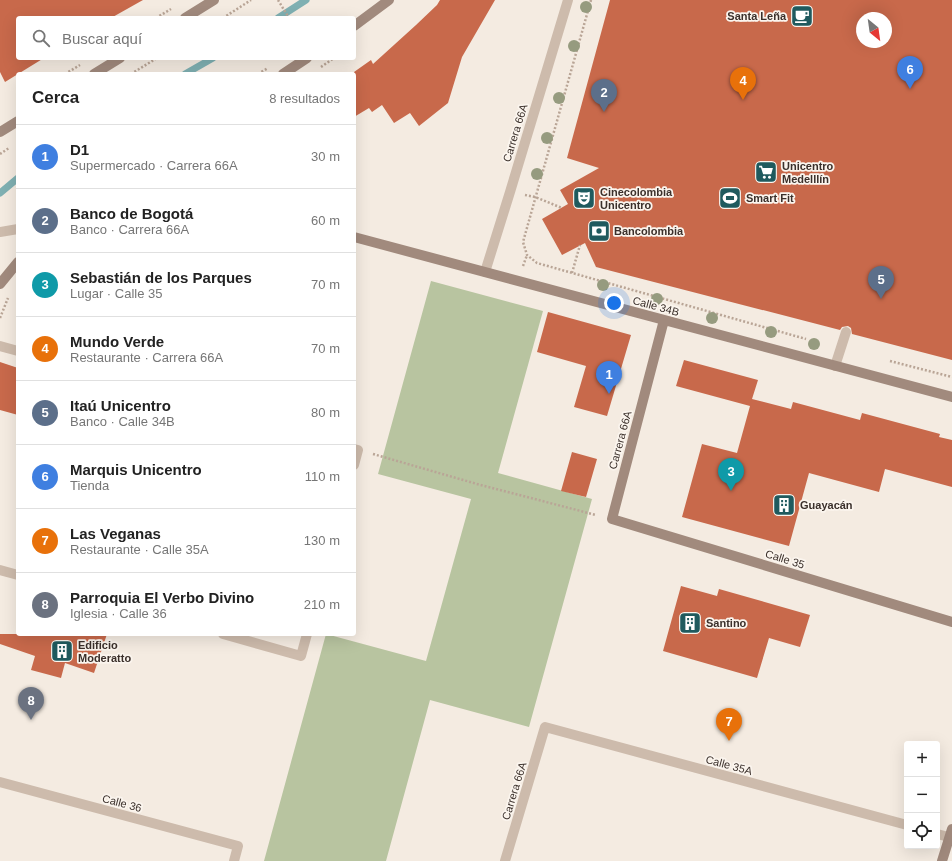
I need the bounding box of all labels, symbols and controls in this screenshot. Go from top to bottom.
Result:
cafe icon: Santa Leña [789,3,815,29]
place label: Santa Leña [727,10,787,22]
north arrow [856,12,892,48]
search box [16,16,356,60]
icon: search [30,27,52,49]
text: Buscar aquí [62,30,142,47]
pin: 6 [897,56,923,89]
pin: 4 [730,67,756,100]
pin: 2 [591,79,617,112]
text: Cerca [32,88,79,107]
text: 8 resultados [269,91,340,106]
street label: Carrera 66A [501,102,530,163]
text: D1 [70,141,89,158]
text: 1 [41,149,49,164]
text: 30 m [311,149,340,164]
text: Supermercado · Carrera 66A [70,158,238,173]
supermarket icon: Unicentro Medelllín [753,159,779,185]
place label: Unicentro Medelllín [782,160,834,185]
theatre icon: Cinecolombia Unicentro [571,185,597,211]
sports icon: Smart Fit [717,185,743,211]
place label: Cinecolombia Unicentro [600,186,673,211]
place label: Smart Fit [746,192,794,204]
text: Banco de Bogotá [70,205,193,222]
text: 2 [41,213,49,228]
text: 60 m [311,213,340,228]
bank icon: Bancolombia [586,218,612,244]
text: Banco · Carrera 66A [70,222,189,237]
place label: Bancolombia [614,225,684,237]
pin: 5 [868,266,894,299]
text: Sebastián de los Parques [70,269,252,286]
text: 3 [41,277,49,292]
text: 70 m [311,277,340,292]
text: Lugar · Calle 35 [70,286,163,301]
your location [604,293,624,313]
street label: Calle 34B [631,294,681,318]
text: Mundo Verde [70,333,164,350]
text: 4 [41,341,49,356]
text: 70 m [311,341,340,356]
text: Restaurante · Carrera 66A [70,350,223,365]
pin: 1 [596,361,622,394]
text: Itaú Unicentro [70,397,171,414]
text: 5 [41,405,49,420]
text: 80 m [311,405,340,420]
street label: Carrera 66A [606,409,634,470]
text: Banco · Calle 34B [70,414,175,429]
pin: 3 [718,458,744,491]
text: Marquis Unicentro [70,461,202,478]
text: 6 [41,469,49,484]
text: 110 m [305,469,340,484]
text: Tienda [70,478,109,493]
building icon: Guayacán [771,492,797,518]
place label: Guayacán [800,499,853,511]
text: Las Veganas [70,525,161,542]
text: 7 [41,533,49,548]
text: 130 m [304,533,340,548]
text: Restaurante · Calle 35A [70,542,209,557]
street label: Calle 35 [764,547,806,571]
text: Parroquia El Verbo Divino [70,589,254,606]
text: 8 [41,597,49,612]
text: 210 m [304,597,340,612]
text: Iglesia · Calle 36 [70,606,167,621]
building icon: Santino [677,610,703,636]
place label: Santino [706,617,747,629]
building icon: Edificio Moderatto [49,638,75,664]
place label: Edificio Moderatto [78,639,131,664]
pin: 8 [18,687,44,720]
pin: 7 [716,708,742,741]
map controls [904,741,940,849]
button: + [904,741,940,777]
street label: Calle 35A [704,753,754,777]
street label: Carrera 66A [500,760,529,821]
button: − [904,777,940,813]
street label: Calle 36 [101,792,143,814]
button: locate [904,813,940,849]

